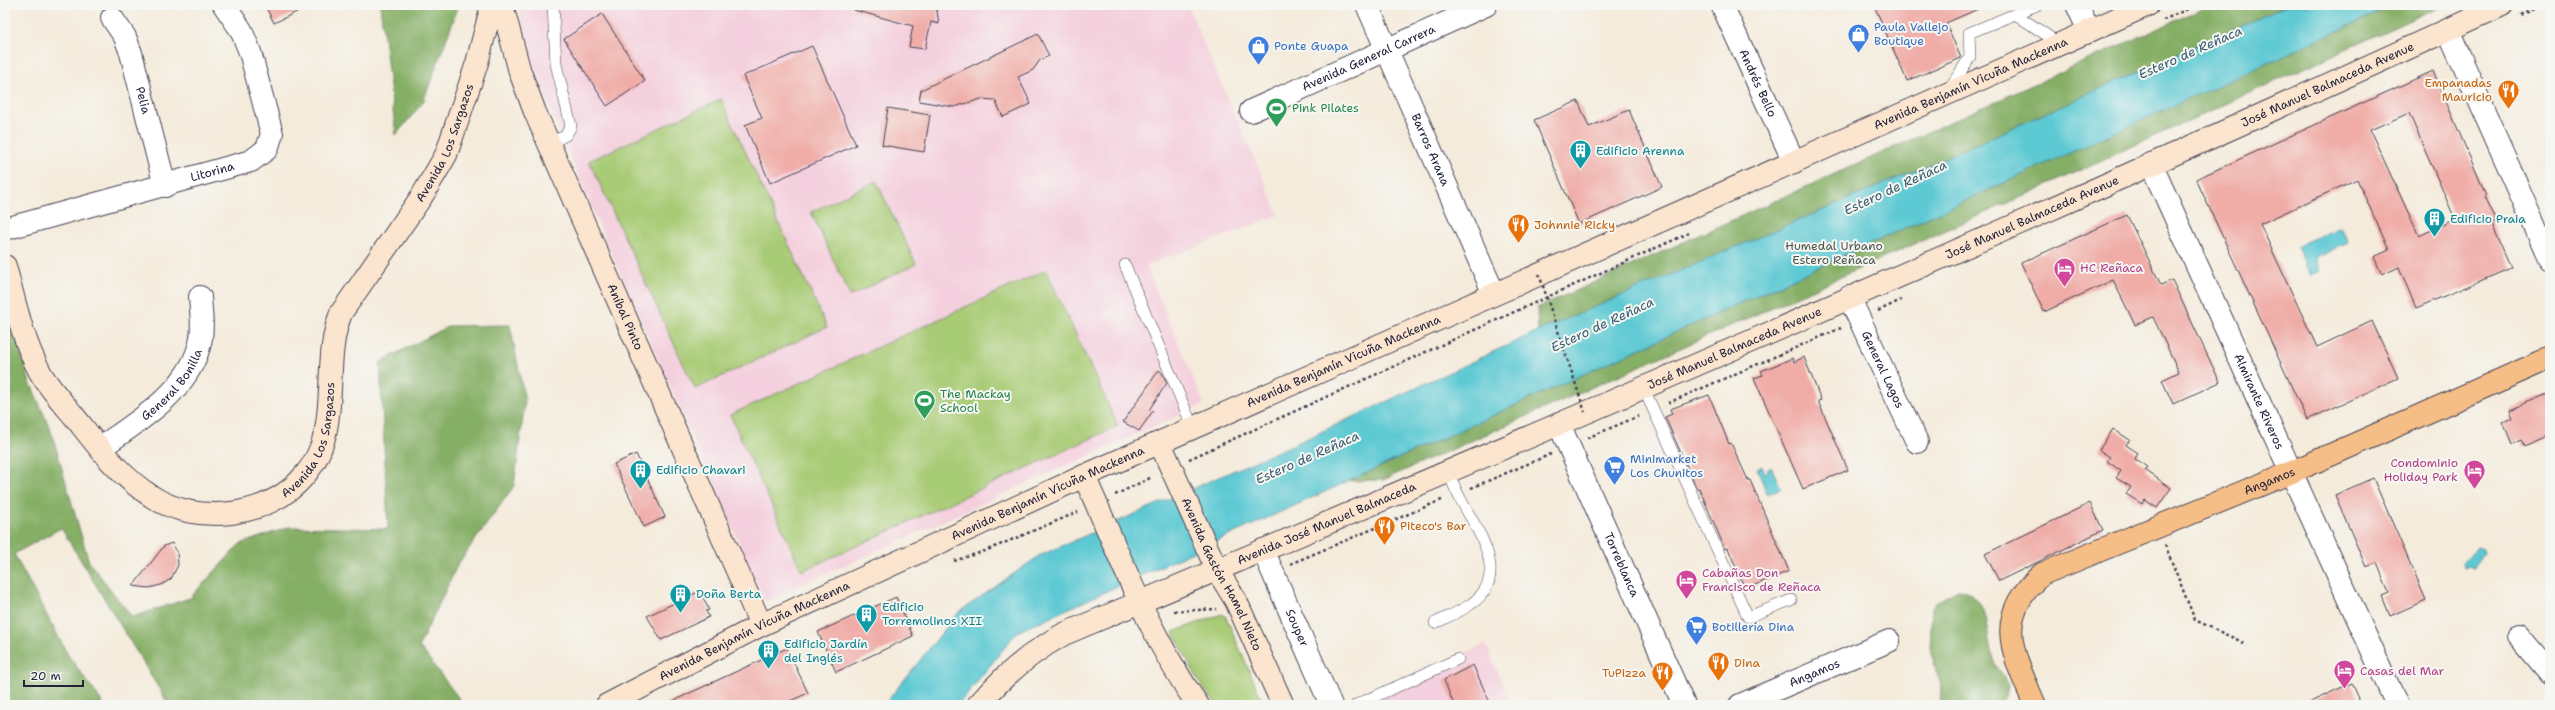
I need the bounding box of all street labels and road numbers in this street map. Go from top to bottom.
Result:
street label: Avenida General Carrera [1299,21,1438,95]
street label: Avenida Benjamín Vicuña Mackenna [1871,33,2071,133]
street label: José Manuel Balmaceda Avenue [2239,38,2417,131]
street label: Andrés Bello [1735,47,1780,120]
street label: Avenida Los Sargazos [412,81,478,205]
street label: Pelia [132,85,154,116]
street label: Barros Arana [1408,111,1454,189]
street label: Litorina [188,158,236,185]
street label: José Manuel Balmaceda Avenue [1943,172,2122,263]
street label: Aníbal Pinto [604,281,647,353]
street label: José Manuel Balmaceda Avenue [1645,303,1824,393]
street label: Avenida Benjamín Vicuña Mackenna [1244,311,1443,411]
street label: General Lagos [1858,328,1908,411]
street label: General Bonilla [138,346,206,424]
street label: Almirante Riveros [2230,351,2288,452]
street label: Avenida Los Sargazos [278,382,338,501]
street label: Avenida Benjamín Vicuña Mackenna [949,442,1147,544]
street label: Angamos [2242,464,2298,499]
street label: Avenida José Manuel Balmaceda [1235,478,1419,568]
street label: Avenida Gastón Hamel Nieto [1177,495,1265,653]
street label: Torreblanca [1600,530,1643,600]
street label: Avenida Benjamín Vicuña Mackenna [656,577,853,685]
street label: Souper [1282,606,1313,650]
street label: Angamos [1786,655,1842,691]

